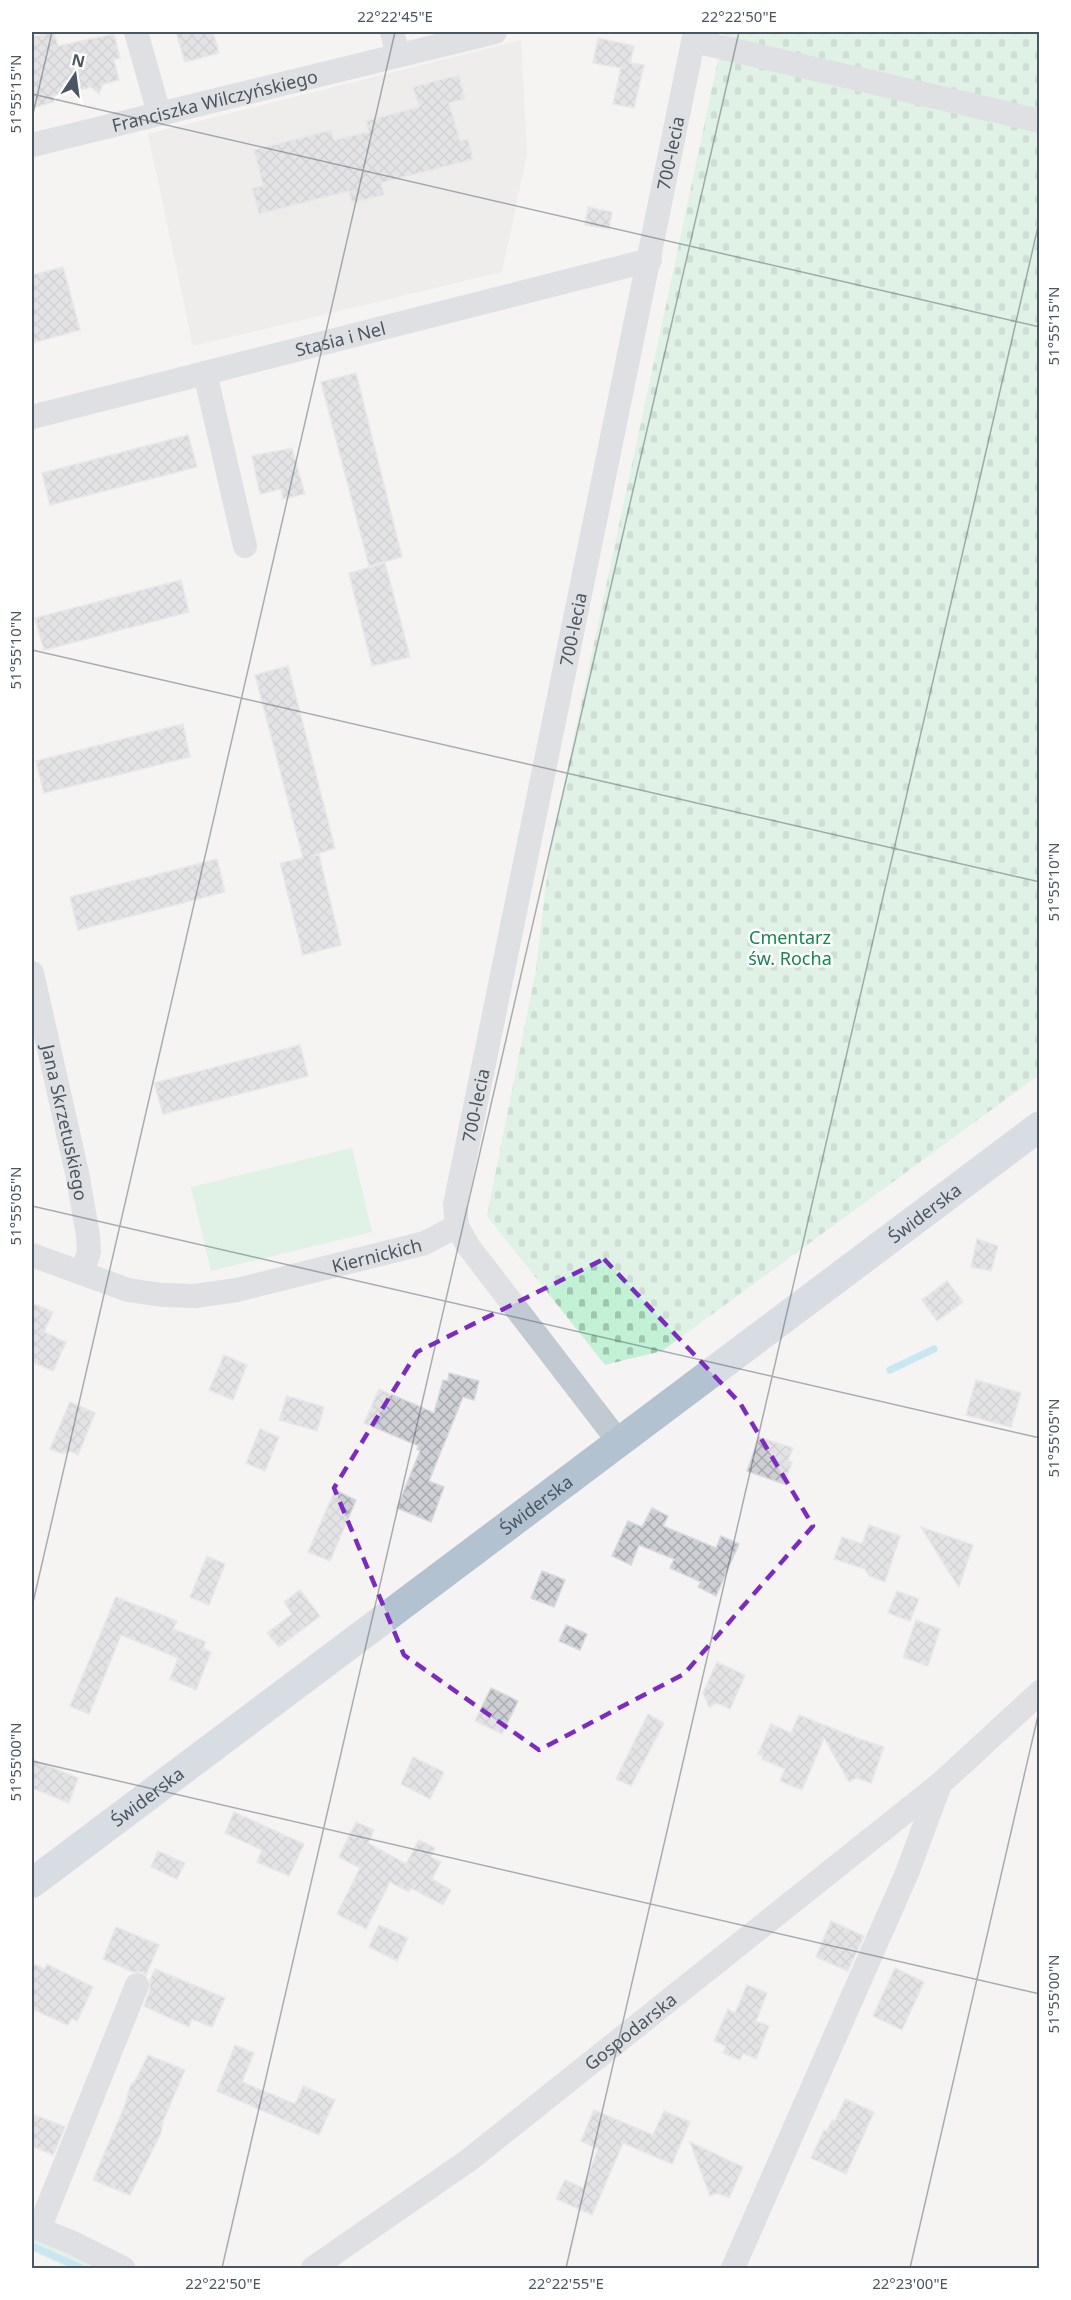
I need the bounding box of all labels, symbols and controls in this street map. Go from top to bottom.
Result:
text: 22°22'45"E [357,6,433,26]
text: 22°22'50"E [701,6,777,26]
north arrow [45,45,105,105]
text: N [70,48,87,73]
text: 51°55'15"N [5,55,25,133]
street label: Franciszka Wilczyńskiego [109,64,320,137]
street label: 700-lecia [651,114,689,192]
text: 51°55'15"N [1043,287,1063,365]
street label: Stasia i Nel [292,316,388,362]
street label: 700-lecia [554,590,592,668]
text: 51°55'10"N [5,611,25,689]
text: 51°55'10"N [1043,843,1063,921]
park label: Cmentarz św. Rocha [748,925,832,970]
street label: Jana Skrzetuskiego [36,1040,94,1202]
street label: 700-lecia [456,1066,495,1145]
text: 51°55'05"N [5,1167,25,1245]
street label: Świderska [883,1177,966,1248]
street label: Kiernickich [329,1232,424,1278]
text: 51°55'05"N [1043,1399,1063,1477]
street label: Świderska [494,1469,577,1540]
text: 51°55'00"N [5,1723,25,1801]
street label: Świderska [106,1761,189,1832]
text: 51°55'00"N [1043,1955,1063,2033]
street label: Gospodarska [579,1987,681,2075]
text: 22°22'50"E [185,2273,261,2293]
text: 22°22'55"E [528,2273,604,2293]
text: 22°23'00"E [872,2273,948,2293]

